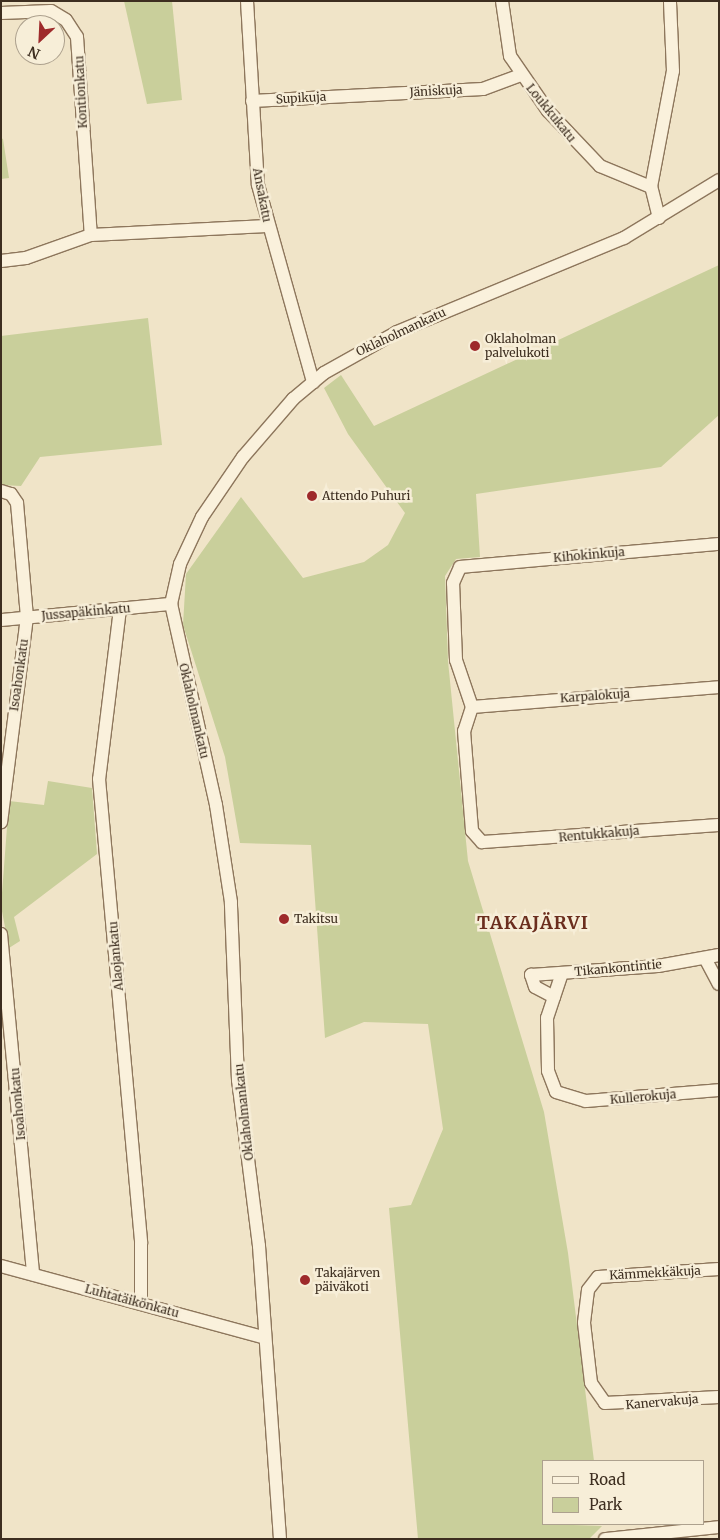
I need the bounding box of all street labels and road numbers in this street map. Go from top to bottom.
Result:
street label: Kontionkatu [72,55,90,129]
street label: Loukkukatu [523,81,579,145]
street label: Jäniskuja [409,82,463,100]
street label: Supikuja [275,89,327,107]
street label: Ansakatu [250,167,274,223]
street label: Oklaholmankatu [354,305,448,359]
street label: Kihokinkuja [553,545,625,565]
street label: Jussapäkinkatu [41,601,131,623]
street label: Isoahonkatu [7,638,31,712]
street label: Oklaholmankatu [176,662,212,760]
street label: Karpalokuja [560,686,630,706]
street label: Rentukkakuja [558,823,640,845]
street label: Alaojankatu [106,921,126,991]
street label: Tikankontintie [574,957,662,979]
street label: Oklaholmankatu [232,1063,256,1161]
street label: Isoahonkatu [8,1067,28,1141]
street label: Kullerokuja [609,1087,677,1107]
street label: Kämmekkäkuja [609,1263,701,1283]
street label: Luhtatäikönkatu [83,1281,181,1321]
street label: Kanervakuja [625,1392,699,1412]

